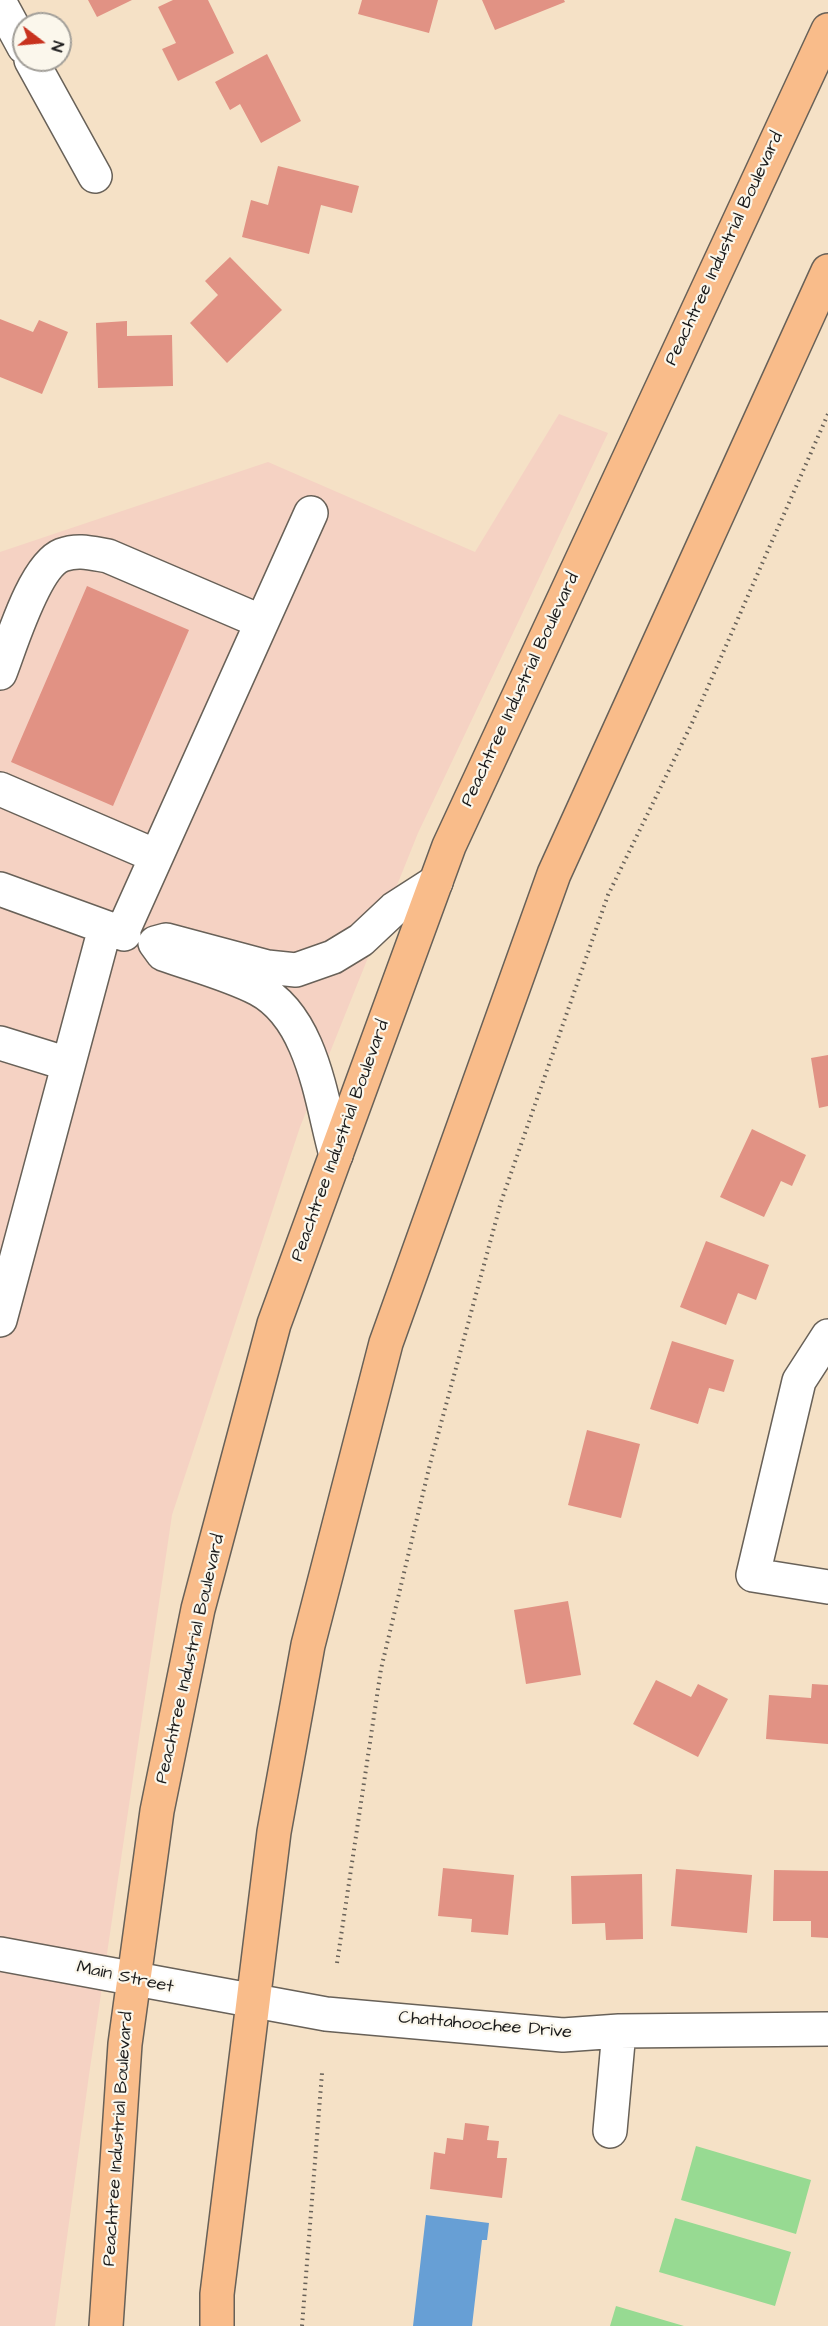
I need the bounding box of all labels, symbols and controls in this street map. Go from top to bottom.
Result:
north arrow [12,12,72,72]
text: N [45,39,69,54]
street label: Peachtree Industrial Boulevard [661,129,789,369]
street label: Peachtree Industrial Boulevard [457,570,585,810]
street label: Peachtree Industrial Boulevard [287,1017,395,1265]
street label: Peachtree Industrial Boulevard [152,1532,230,1786]
street label: Main Street [75,1957,175,1999]
street label: Chattahoochee Drive [397,2008,573,2044]
street label: Peachtree Industrial Boulevard [99,2011,139,2267]

